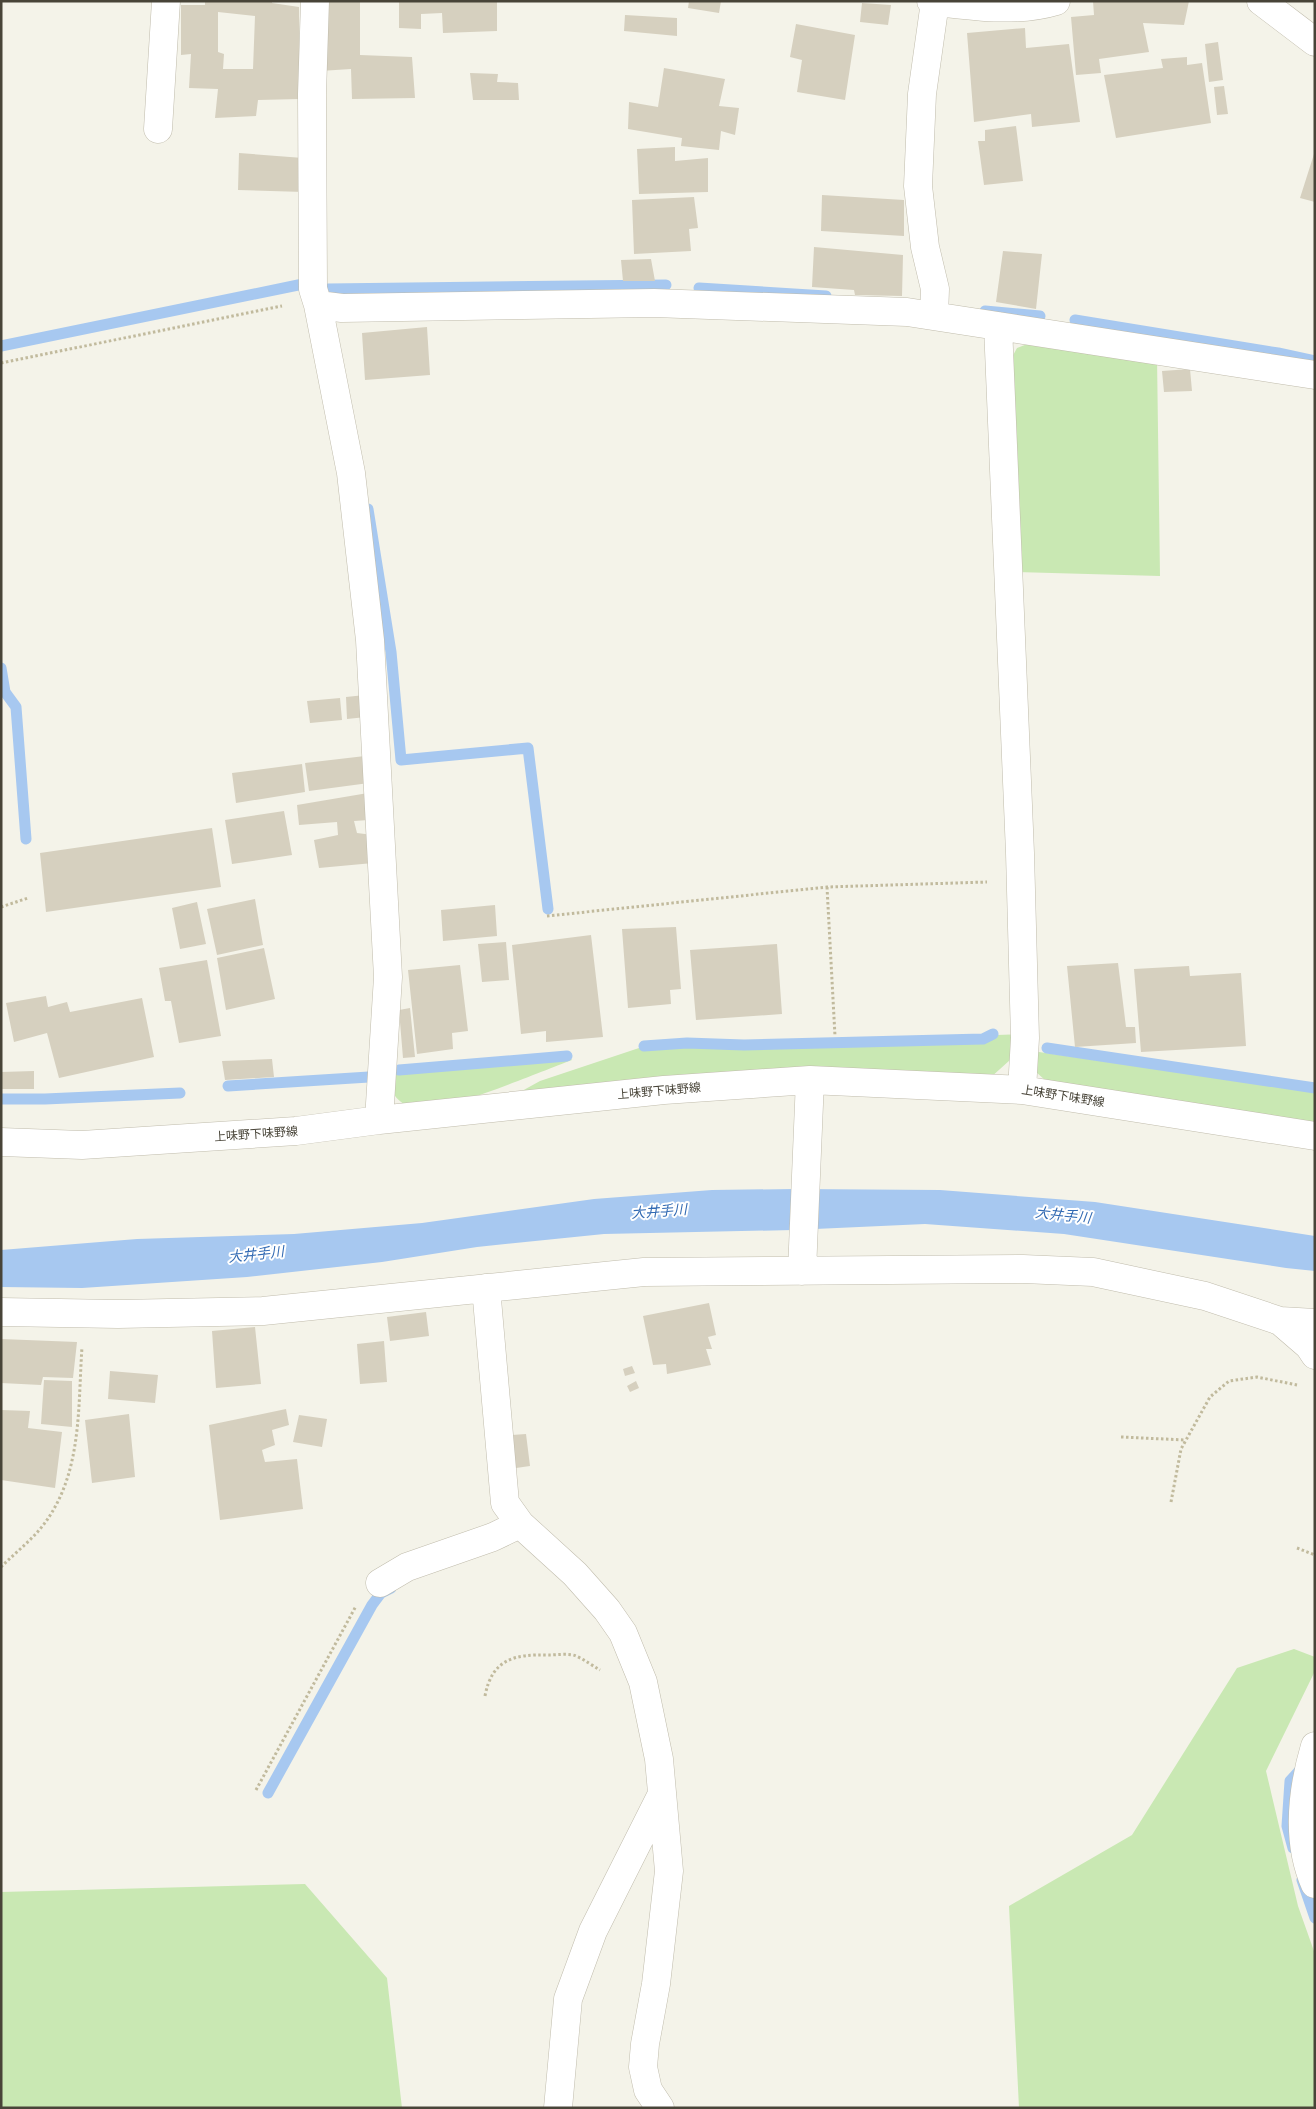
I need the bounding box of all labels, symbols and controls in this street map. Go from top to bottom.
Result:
street label: 上味野下味野線 [616,1079,702,1103]
street label: 上味野下味野線 [1020,1082,1106,1110]
street label: 上味野下味野線 [214,1123,298,1145]
water label: 大井手川 [630,1200,690,1222]
water label: 大井手川 [1034,1203,1094,1227]
water label: 大井手川 [227,1242,287,1266]

